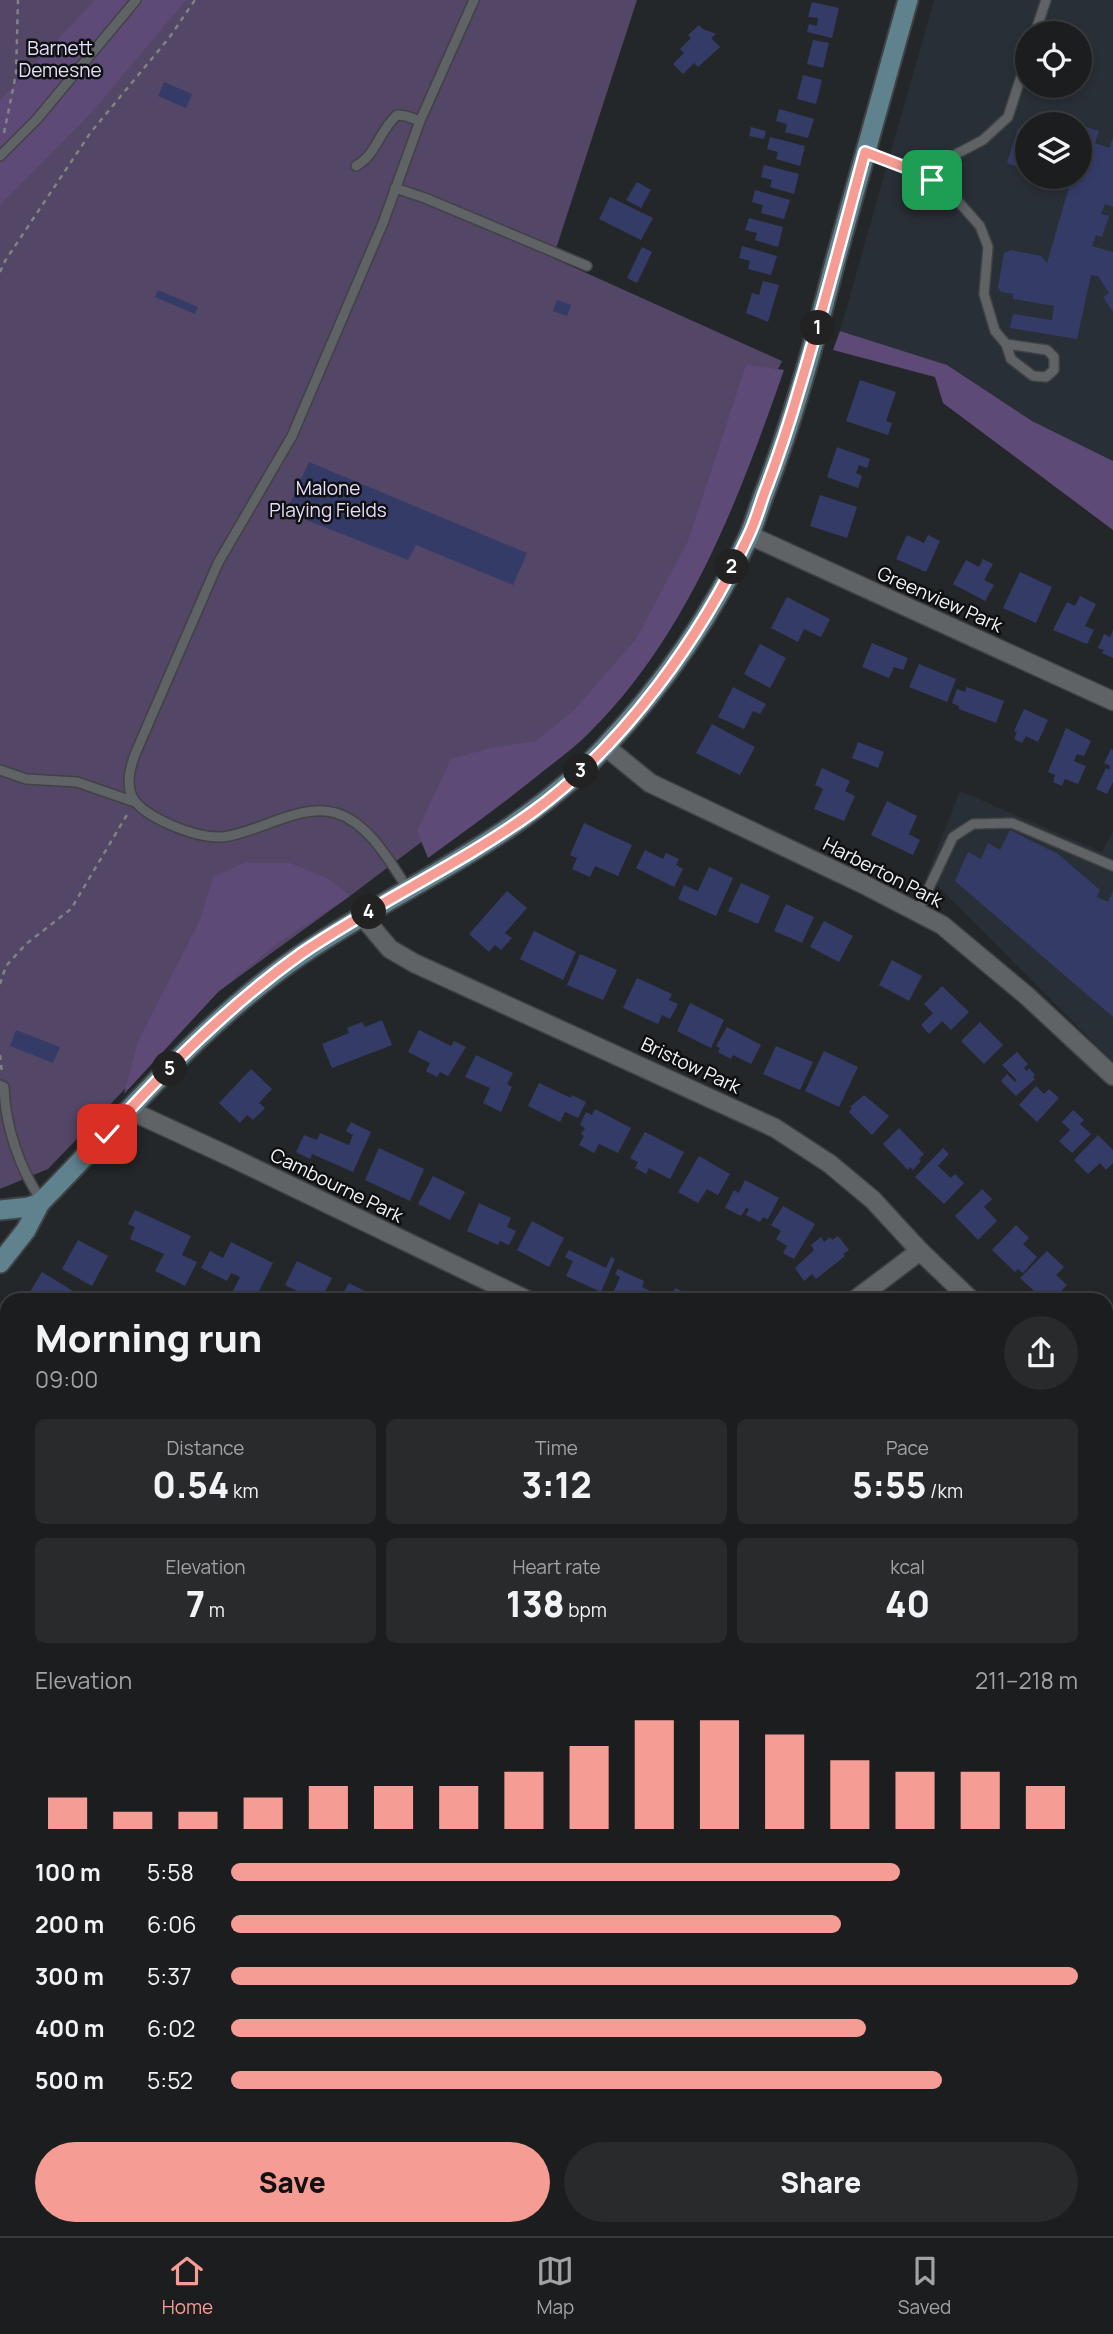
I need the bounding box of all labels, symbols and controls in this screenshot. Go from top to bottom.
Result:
map controls [1015,21,1092,189]
button: locate [1015,21,1092,98]
park label: Barnett Demesne [18,35,102,83]
button: layers [1015,112,1092,189]
pin [902,150,962,210]
icon: arrive [913,161,951,199]
pin: 1 [800,310,836,346]
text: 1 [813,314,822,340]
park label: Malone Playing Fields [269,475,387,523]
pin: 2 [714,550,750,584]
text: 2 [726,553,737,579]
street label: Greenview Park [873,560,1007,638]
pin: 3 [564,754,598,788]
text: 3 [575,757,586,783]
street label: Harberton Park [819,831,948,914]
pin: 4 [352,894,386,930]
text: 4 [363,898,374,924]
street label: Bristow Park [637,1031,746,1100]
pin: 5 [152,1052,188,1086]
text: 5 [164,1055,175,1081]
pin [77,1104,137,1164]
icon: check [88,1115,126,1153]
street label: Cambourne Park [266,1142,408,1229]
text: Morning run [35,1311,262,1363]
button: share [1004,1316,1078,1390]
text: 09:00 [35,1363,98,1395]
text: Distance [167,1435,244,1461]
text: Time [535,1435,578,1461]
text: Pace [886,1435,929,1461]
text: 0.54 [152,1461,229,1509]
text: 3:12 [521,1461,592,1509]
text: 5:55 [852,1461,926,1509]
text: km [229,1478,259,1504]
text: /km [926,1478,963,1504]
text: Elevation [165,1554,246,1580]
text: Heart rate [512,1554,601,1580]
text: kcal [890,1554,925,1580]
text: 7 [186,1580,205,1628]
text: 138 [506,1580,564,1628]
text: 40 [885,1580,930,1628]
text: m [205,1597,225,1623]
text: bpm [564,1597,607,1623]
text: Elevation [35,1664,132,1696]
text: 211–218 m [975,1664,1078,1696]
text: 100 m [35,1856,101,1888]
text: 5:58 [147,1856,194,1888]
text: 200 m [35,1908,104,1940]
text: 6:06 [147,1908,196,1940]
text: 300 m [35,1960,104,1992]
text: 5:37 [147,1960,191,1992]
text: 400 m [35,2012,105,2044]
text: 6:02 [147,2012,195,2044]
text: 500 m [35,2064,104,2096]
text: 5:52 [147,2064,193,2096]
button: Save [35,2142,550,2222]
button: Share [564,2142,1078,2222]
tab: Home [162,2252,213,2320]
tab: Map [536,2252,574,2320]
tab: Saved [898,2252,951,2320]

